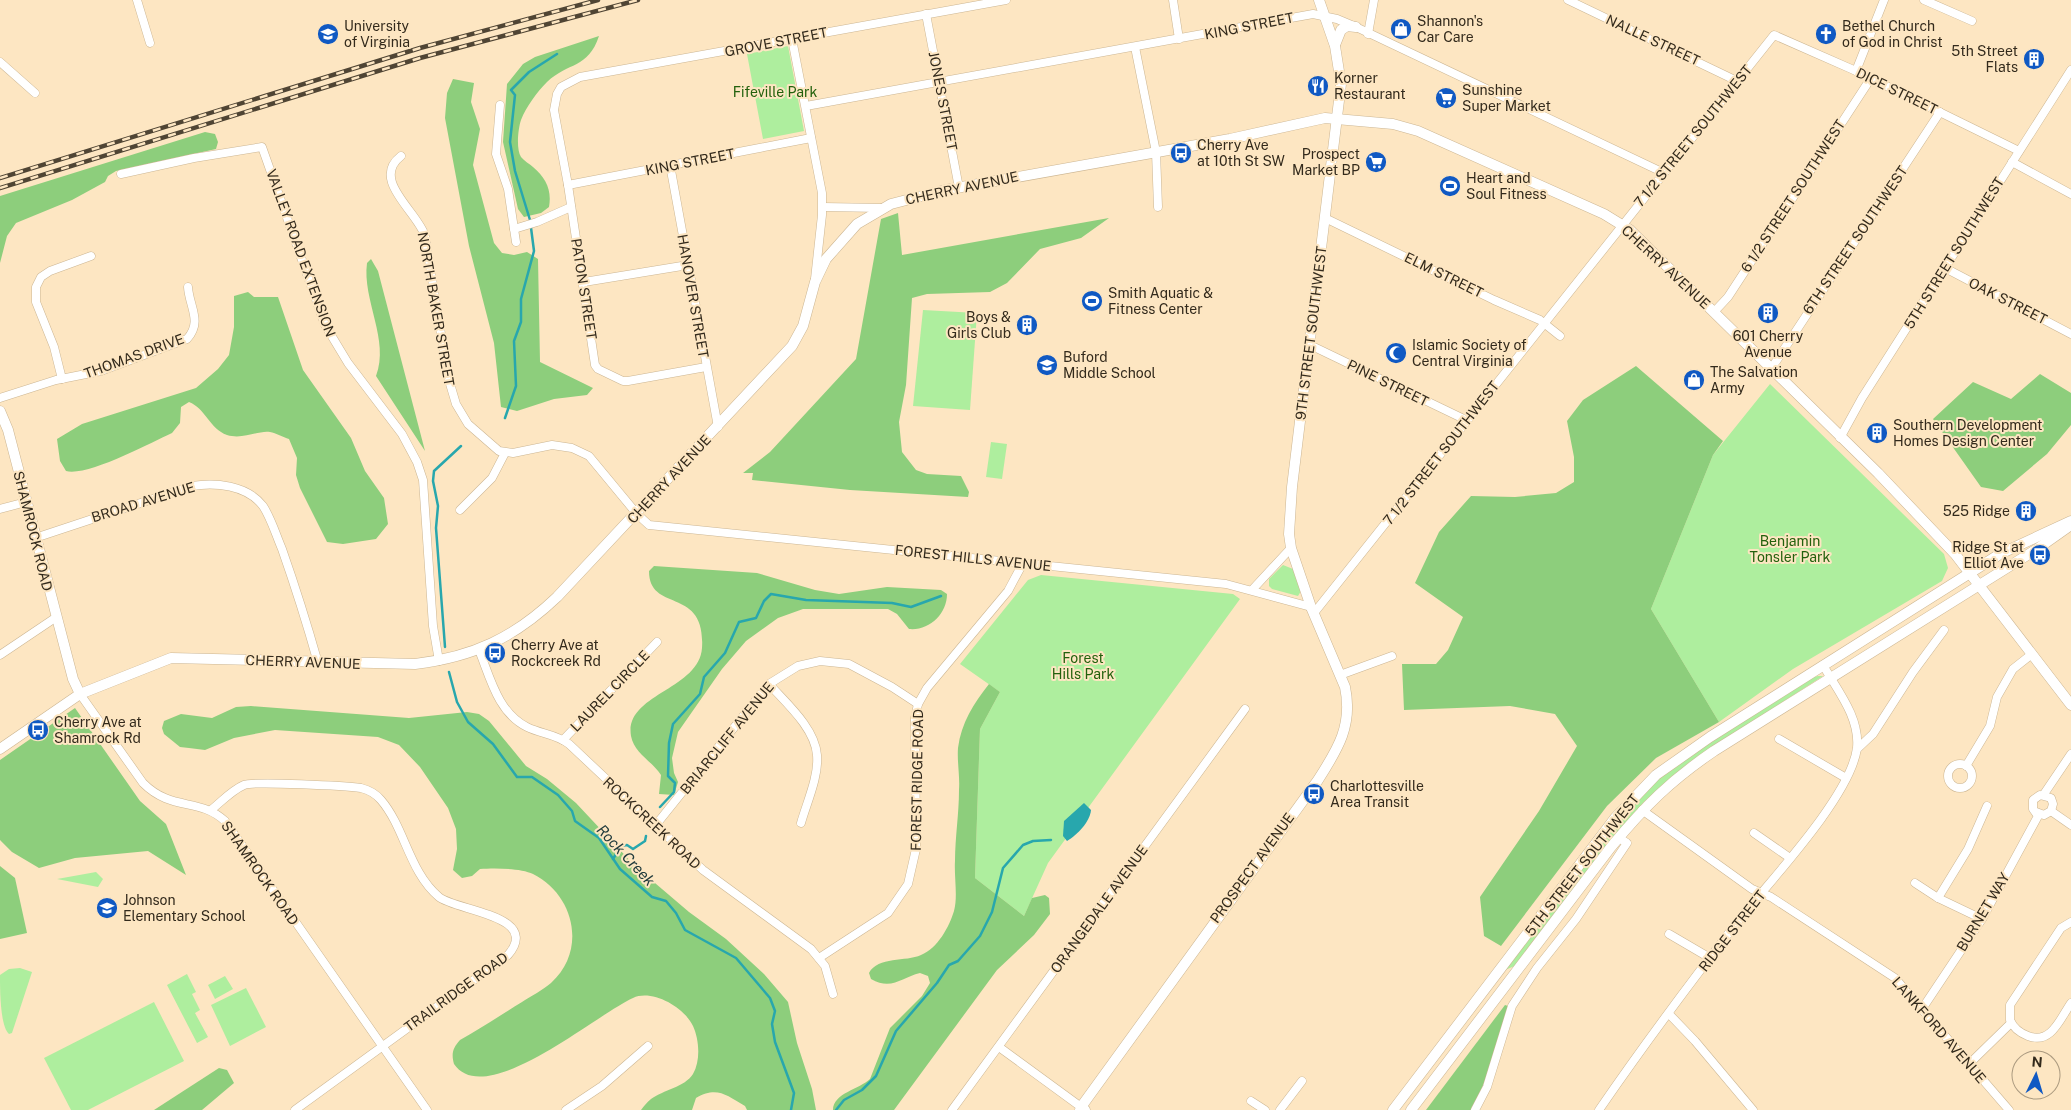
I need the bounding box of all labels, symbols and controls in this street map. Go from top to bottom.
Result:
street label: KING STREET [1203,9,1295,43]
street label: NALLE STREET [1604,11,1702,69]
place label: Shannon's Car Care [1417,13,1483,45]
shop icon: Shannon's Car Care [1389,17,1413,41]
place label: University of Virginia [344,18,410,50]
place label: Bethel Church of God in Christ [1842,18,1943,50]
school or university icon: University of Virginia [316,22,340,46]
church icon: Bethel Church of God in Christ [1814,22,1838,46]
street label: GROVE STREET [723,24,829,60]
place label: 5th Street Flats [1951,43,2018,75]
building icon: 5th Street Flats [2022,47,2046,71]
street label: JONES STREET [926,50,960,152]
street label: 7 1/2 STREET SOUTHWEST [1631,62,1755,210]
street label: DICE STREET [1854,64,1940,118]
place label: Korner Restaurant [1334,70,1406,102]
restaurant icon: Korner Restaurant [1306,74,1330,98]
place label: Sunshine Super Market [1462,82,1551,114]
park label: Fifeville Park [733,84,817,100]
supermarket icon: Sunshine Super Market [1434,86,1458,110]
street label: 6 1/2 STREET SOUTHWEST [1738,117,1848,275]
place label: Cherry Ave at 10th St SW [1197,137,1286,169]
bus stop icon: Cherry Ave at 10th St SW [1169,141,1193,165]
street label: KING STREET [644,145,736,179]
place label: Prospect Market BP [1292,146,1360,178]
supermarket icon: Prospect Market BP [1364,150,1388,174]
street label: 6TH STREET SOUTHWEST [1799,163,1911,317]
street label: VALLEY ROAD EXTENSION [263,167,339,339]
street label: CHERRY AVENUE [904,168,1020,208]
place label: Heart and Soul Fitness [1466,170,1546,202]
sports icon: Heart and Soul Fitness [1438,174,1462,198]
street label: 5TH STREET SOUTHWEST [1901,174,2007,332]
street label: CHERRY AVENUE [1618,222,1714,312]
street label: NORTH BAKER STREET [415,231,457,387]
street label: HANOVER STREET [674,233,712,359]
street label: PATON STREET [568,237,600,341]
street label: 9TH STREET SOUTHWEST [1292,245,1330,421]
street label: ELM STREET [1402,249,1486,301]
street label: OAK STREET [1966,274,2050,328]
place label: Smith Aquatic & Fitness Center [1108,285,1213,317]
sports icon: Smith Aquatic & Fitness Center [1080,289,1104,313]
building icon: 601 Cherry Avenue [1756,301,1780,325]
place label: Boys & Girls Club [947,309,1011,341]
building icon: Boys & Girls Club [1015,313,1039,337]
place label: 601 Cherry Avenue [1733,328,1804,360]
street label: THOMAS DRIVE [82,330,186,382]
place label: Islamic Society of Central Virginia [1412,337,1527,369]
mosque icon: Islamic Society of Central Virginia [1384,341,1408,365]
place label: Buford Middle School [1063,349,1156,381]
school or university icon: Buford Middle School [1035,353,1059,377]
street label: PINE STREET [1345,356,1431,410]
place label: The Salvation Army [1710,364,1798,396]
shop icon: The Salvation Army [1682,368,1706,392]
street label: 7 1/2 STREET SOUTHWEST [1380,378,1502,528]
place label: Southern Development Homes Design Center [1893,417,2043,449]
building icon: Southern Development Homes Design Center [1865,421,1889,445]
street label: CHERRY AVENUE [624,431,714,527]
street label: SHAMROCK ROAD [10,469,56,593]
street label: BROAD AVENUE [89,479,197,525]
building icon: 525 Ridge [2014,499,2038,523]
place label: 525 Ridge [1943,503,2010,519]
park label: Benjamin Tonsler Park [1750,533,1831,565]
place label: Ridge St at Elliot Ave [1952,539,2024,571]
street label: FOREST HILLS AVENUE [894,542,1052,574]
bus stop icon: Ridge St at Elliot Ave [2028,543,2052,567]
place label: Cherry Ave at Rockcreek Rd [511,637,601,669]
bus stop icon: Cherry Ave at Rockcreek Rd [483,641,507,665]
street label: LAUREL CIRCLE [567,647,653,735]
park label: Forest Hills Park [1052,650,1114,682]
street label: CHERRY AVENUE [245,652,361,672]
street label: BRIARCLIFF AVENUE [677,679,777,797]
street label: FOREST RIDGE ROAD [908,709,926,851]
place label: Cherry Ave at Shamrock Rd [54,714,142,746]
bus stop icon: Cherry Ave at Shamrock Rd [26,718,50,742]
street label: ROCKCREEK ROAD [600,774,704,872]
place label: Charlottesville Area Transit [1330,778,1424,810]
bus stop icon: Charlottesville Area Transit [1302,782,1326,806]
street label: 5TH STREET SOUTHWEST [1522,791,1642,939]
street label: PROSPECT AVENUE [1207,810,1297,926]
street label: SHAMROCK ROAD [218,818,302,928]
water label: Rock Creek [593,821,659,890]
street label: ORANGEDALE AVENUE [1047,842,1151,976]
street label: BURNET WAY [1953,869,2013,954]
street label: RIDGE STREET [1695,887,1769,975]
place label: Johnson Elementary School [123,892,246,924]
school or university icon: Johnson Elementary School [95,896,119,920]
street label: TRAILRIDGE ROAD [401,949,511,1035]
street label: LANKFORD AVENUE [1889,974,1989,1086]
north arrow [2011,1050,2061,1100]
text: N [2031,1054,2043,1070]

